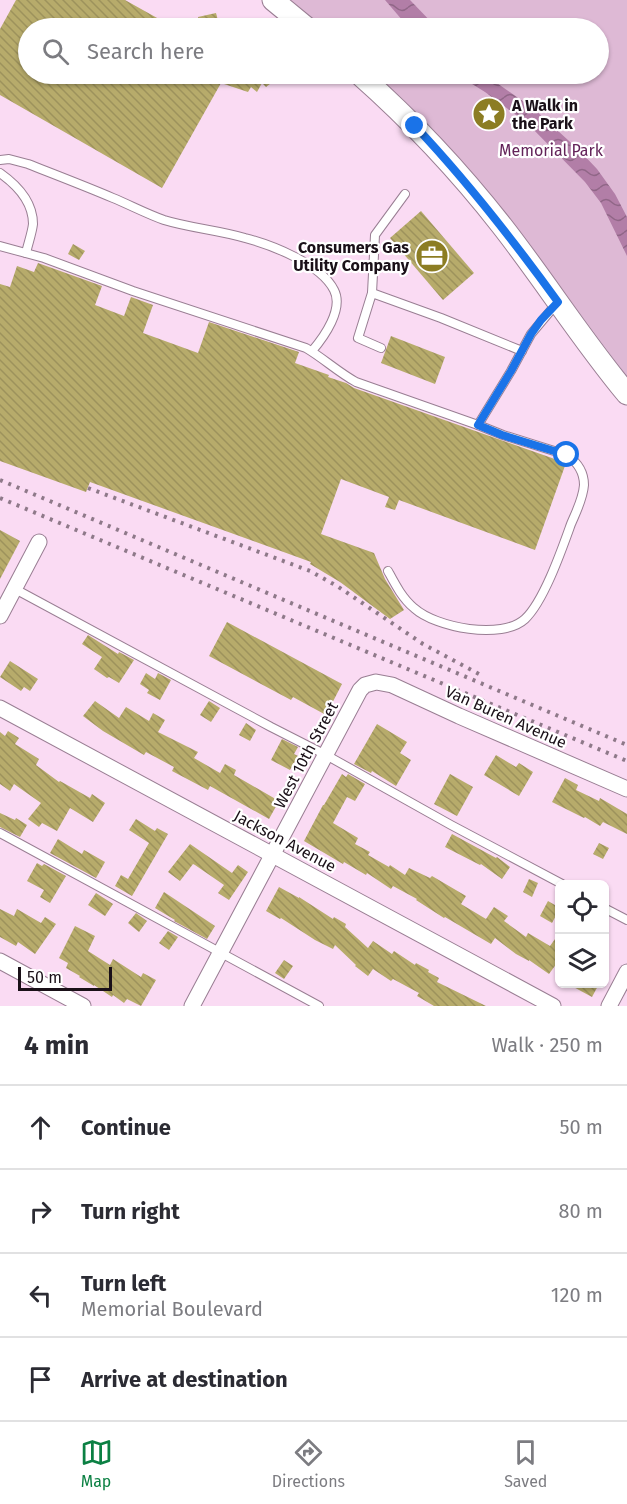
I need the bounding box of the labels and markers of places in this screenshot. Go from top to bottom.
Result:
place icon: A Walk in the Park [471,96,507,132]
place label: A Walk in the Park [511,96,578,133]
place label: Consumers Gas Utility Company [293,238,410,275]
office icon: Consumers Gas Utility Company [414,238,450,274]

